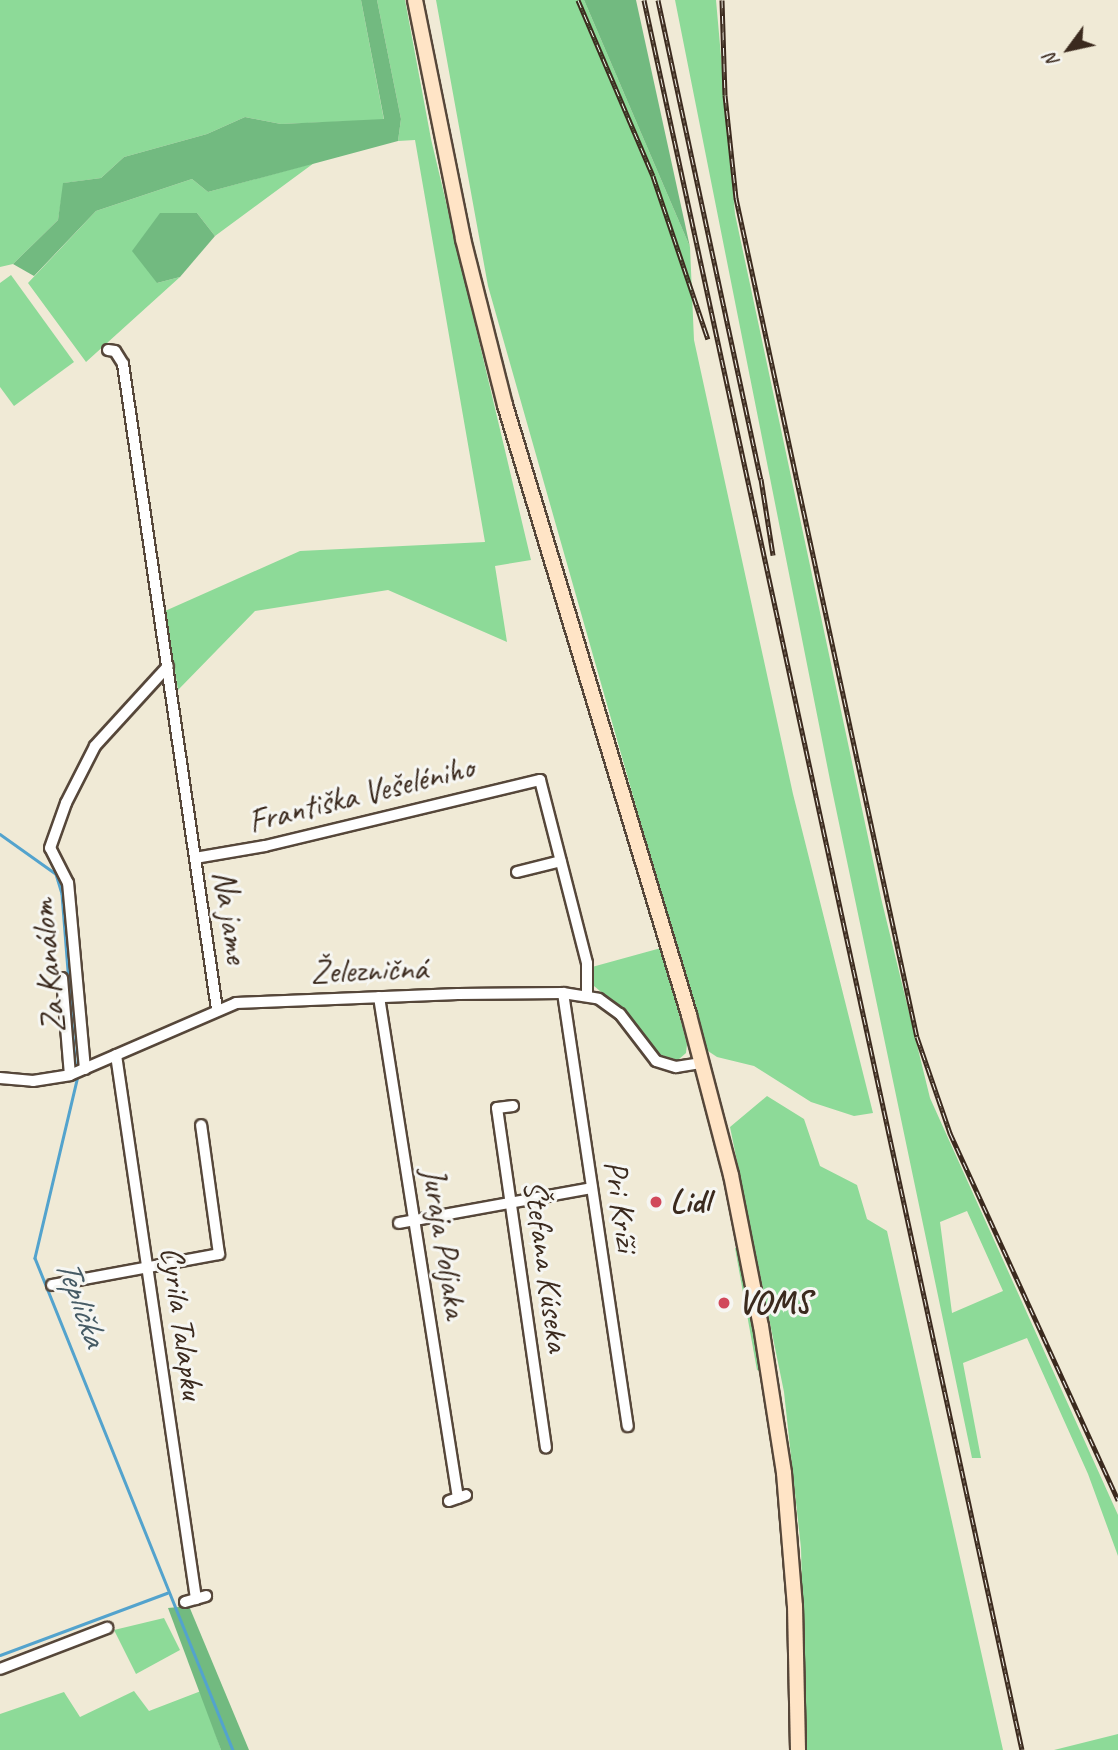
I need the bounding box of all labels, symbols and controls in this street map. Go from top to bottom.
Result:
north arrow [1034,14,1104,84]
text: N [1038,49,1065,72]
street label: Františka Vešeléniho [244,748,478,842]
street label: Na jame [204,868,256,966]
street label: Za Kanálom [23,897,75,1035]
street label: Železničná [310,949,428,993]
street label: Pri Kríži [595,1157,647,1255]
street label: Juraja Poljaka [413,1165,475,1321]
street label: Štefana Kúseka [514,1178,578,1354]
place label: Lidl [670,1182,710,1222]
marker: Lidl [648,1194,664,1210]
street label: Cyrila Talapku [152,1244,212,1402]
water label: Teplička [46,1252,116,1352]
place label: VOMS [738,1283,811,1323]
marker: VOMS [716,1295,732,1311]

